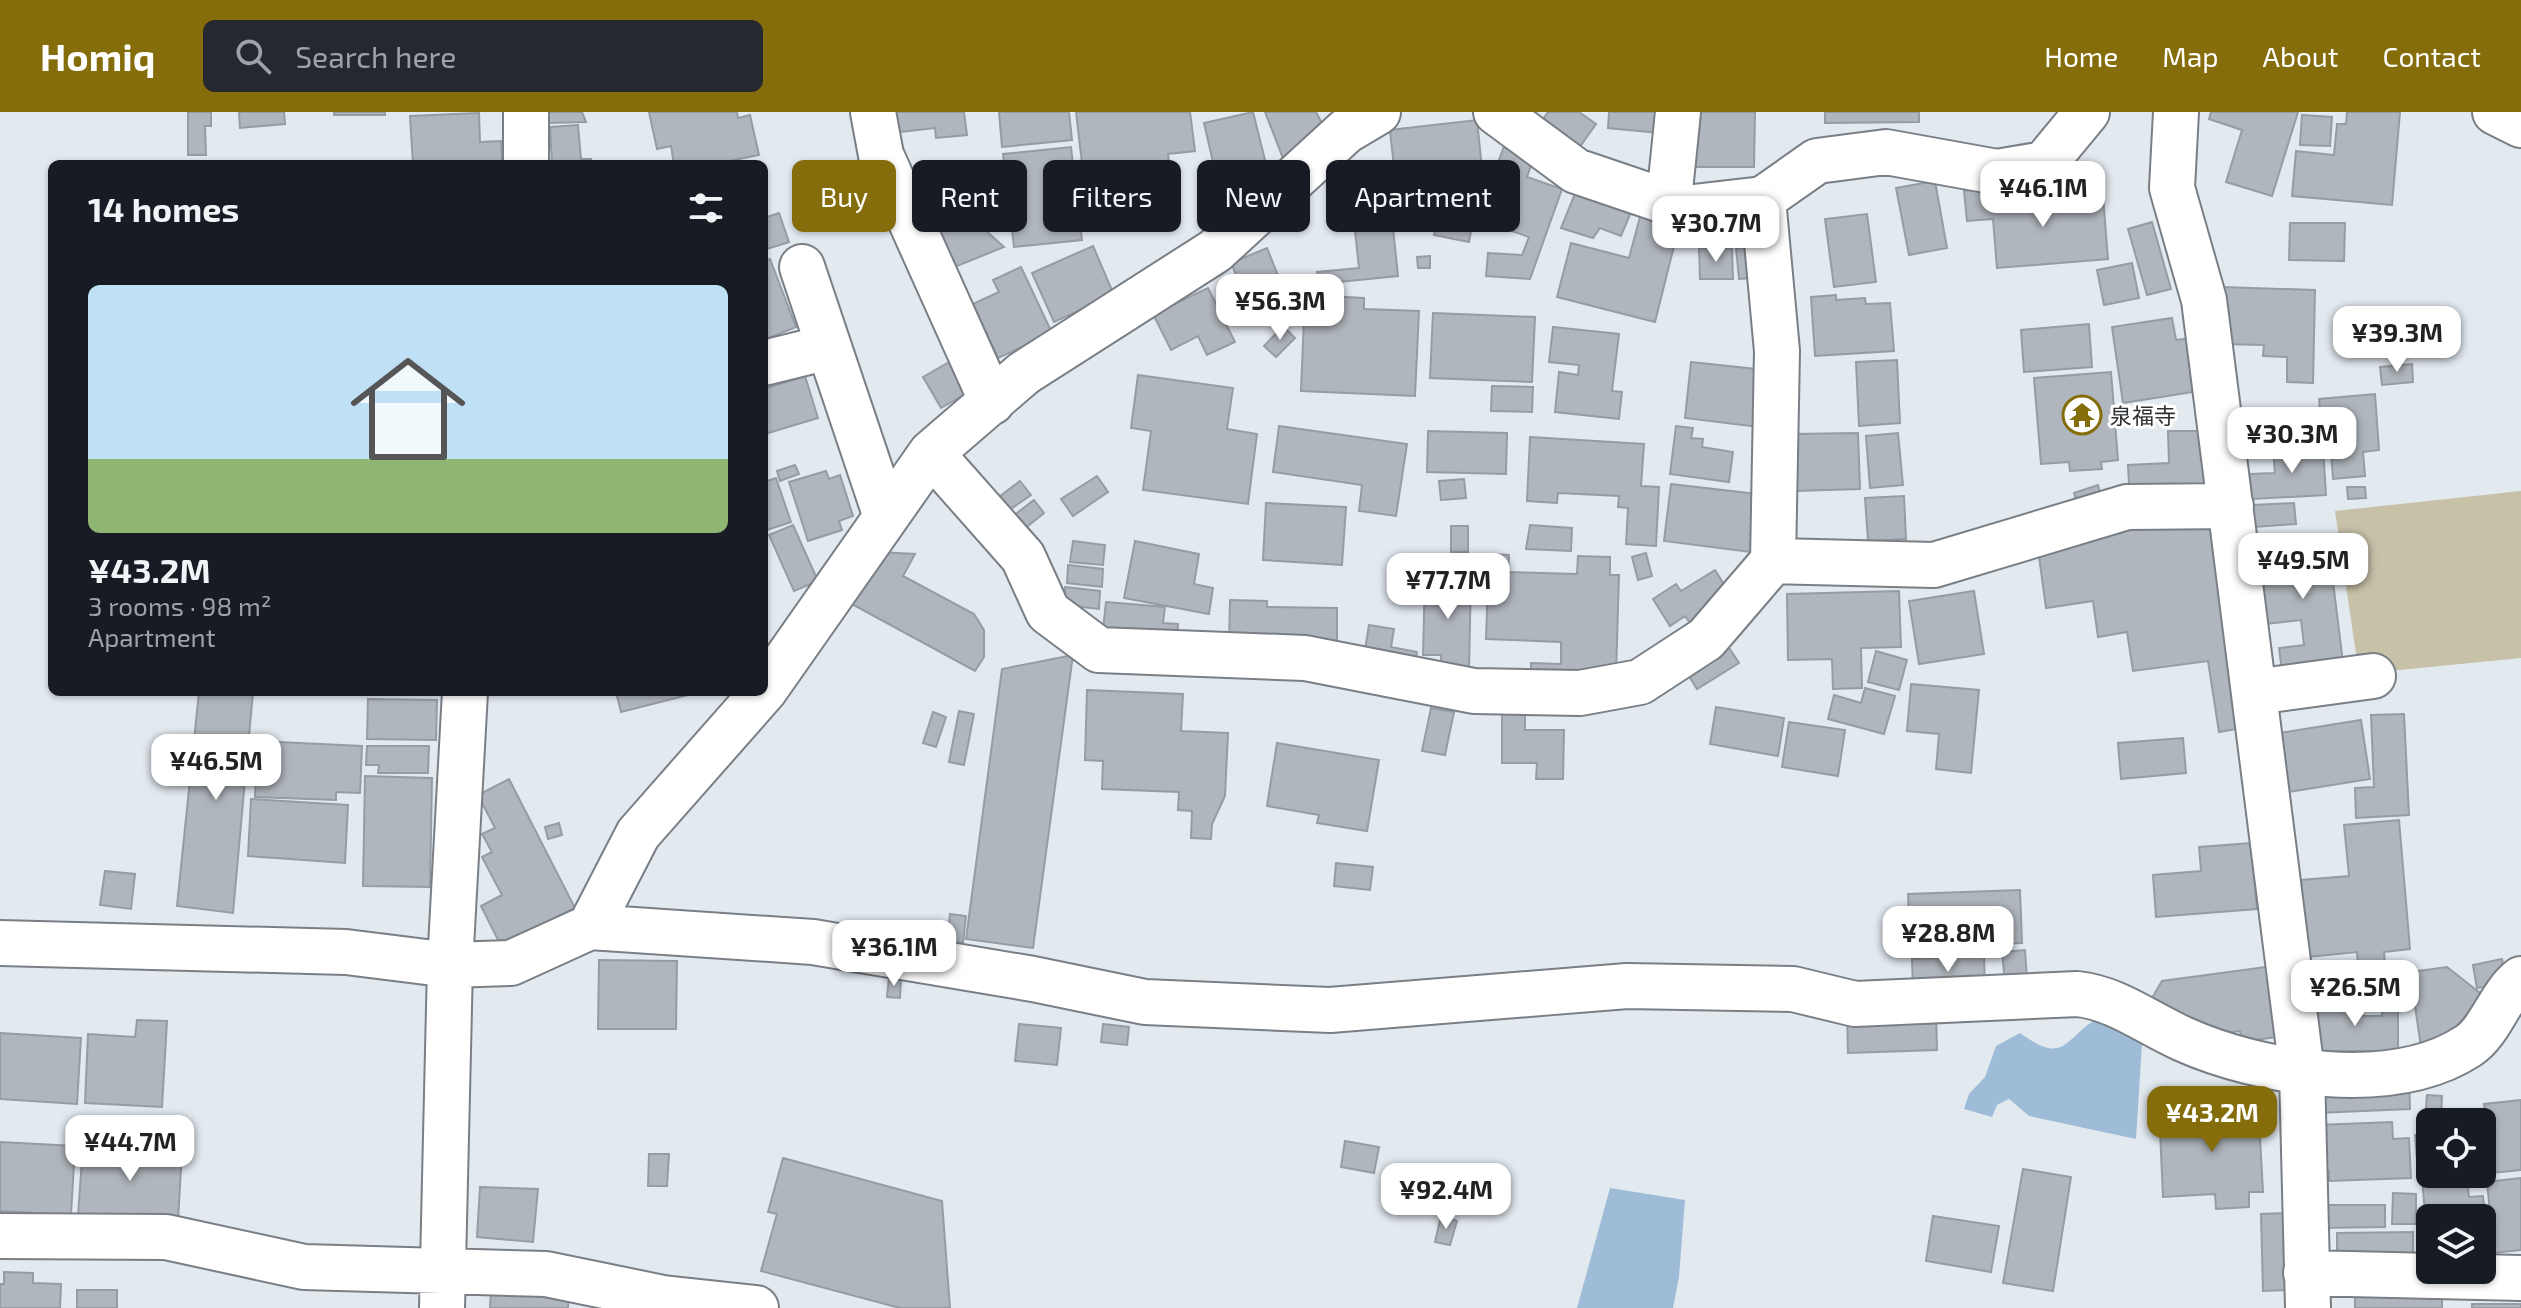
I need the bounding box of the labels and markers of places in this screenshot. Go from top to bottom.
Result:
pin: ¥46.1M [1978,161,2108,229]
pin: ¥30.7M [1651,196,1781,264]
pin: ¥56.3M [1215,274,1345,342]
pin: ¥39.3M [2332,306,2462,374]
temple icon: 泉福寺 [2061,394,2103,436]
place label: 泉福寺 [2110,402,2176,428]
pin: ¥30.3M [2227,407,2357,475]
pin: ¥49.5M [2238,533,2368,601]
pin: ¥77.7M [1383,553,1513,621]
pin: ¥46.5M [151,734,281,802]
pin: ¥28.8M [1883,906,2013,974]
pin: ¥36.1M [829,920,959,988]
pin: ¥26.5M [2290,960,2420,1028]
pin: ¥43.2M [2147,1086,2277,1154]
pin: ¥44.7M [65,1115,195,1183]
pin: ¥92.4M [1381,1163,1511,1231]

